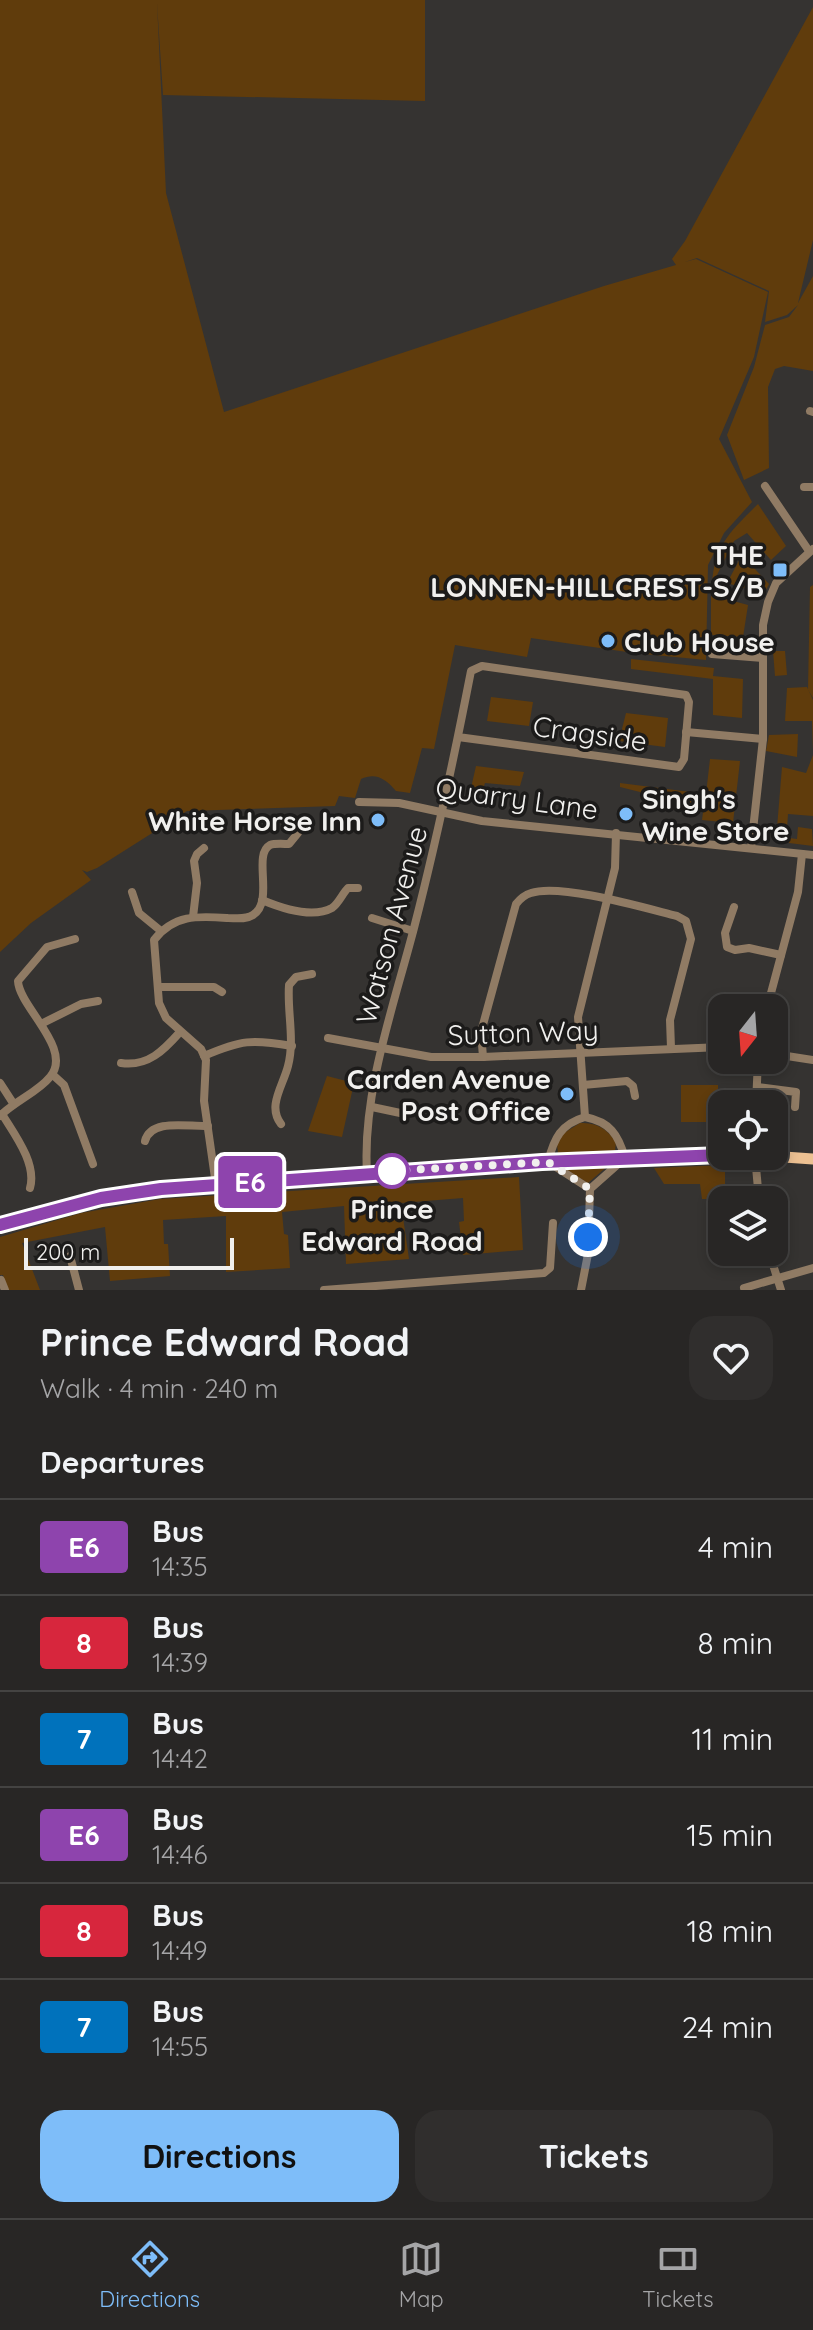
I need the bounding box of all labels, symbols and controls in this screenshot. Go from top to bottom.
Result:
place label: THE LONNEN-HILLCREST-S/B [430,537,764,604]
marker: THE LONNEN-HILLCREST-S/B [771,561,789,579]
place label: Club House [624,624,775,659]
marker: Club House [599,632,617,650]
street label: Cragside [531,708,649,758]
street label: Quarry Lane [434,769,600,827]
place label: Singh's Wine Store [642,781,790,848]
place label: White Horse Inn [148,803,362,838]
marker: Singh's Wine Store [617,805,635,823]
marker: White Horse Inn [369,811,387,829]
street label: Watson Avenue [348,822,434,1028]
north arrow [708,994,788,1074]
map controls [708,994,788,1266]
street label: Sutton Way [447,1012,599,1052]
place label: Carden Avenue Post Office [347,1061,551,1128]
marker: Carden Avenue Post Office [558,1085,576,1103]
button: locate [708,1090,788,1170]
marker: Prince Edward Road [375,1154,409,1188]
line badge: E6 [214,1156,286,1208]
text: E6 [234,1164,266,1199]
button: layers [708,1186,788,1266]
place label: Prince Edward Road [301,1191,483,1258]
your location [568,1217,608,1257]
scale bar [24,1234,234,1270]
text: 200 m [36,1238,100,1266]
button: heart [689,1316,773,1400]
text: Prince Edward Road [40,1318,410,1366]
text: Walk · 4 min · 240 m [40,1372,278,1405]
text: Departures [40,1443,205,1481]
text: Bus [152,1512,204,1550]
text: 4 min [698,1528,773,1566]
text: E6 [68,1529,100,1564]
text: 14:35 [152,1550,208,1583]
text: Bus [152,1608,204,1646]
text: 8 min [697,1624,773,1662]
text: 8 [76,1625,92,1660]
text: 14:39 [152,1646,208,1679]
text: Bus [152,1704,204,1742]
text: 11 min [691,1720,773,1758]
text: 7 [76,1721,92,1756]
text: 14:42 [152,1742,208,1775]
text: Bus [152,1800,204,1838]
text: 15 min [686,1816,773,1854]
text: E6 [68,1817,100,1852]
text: 14:46 [152,1838,207,1871]
text: Bus [152,1896,204,1934]
text: 18 min [686,1912,773,1950]
text: 8 [76,1913,92,1948]
text: 14:49 [152,1934,207,1967]
text: Bus [152,1992,204,2030]
text: 24 min [682,2008,773,2046]
text: 7 [76,2009,92,2044]
text: 14:55 [152,2030,208,2063]
button: Directions [40,2110,399,2202]
button: Tickets [415,2110,773,2202]
tab: Directions [99,2237,200,2313]
tab: Map [399,2237,444,2313]
tab: Tickets [642,2237,714,2313]

